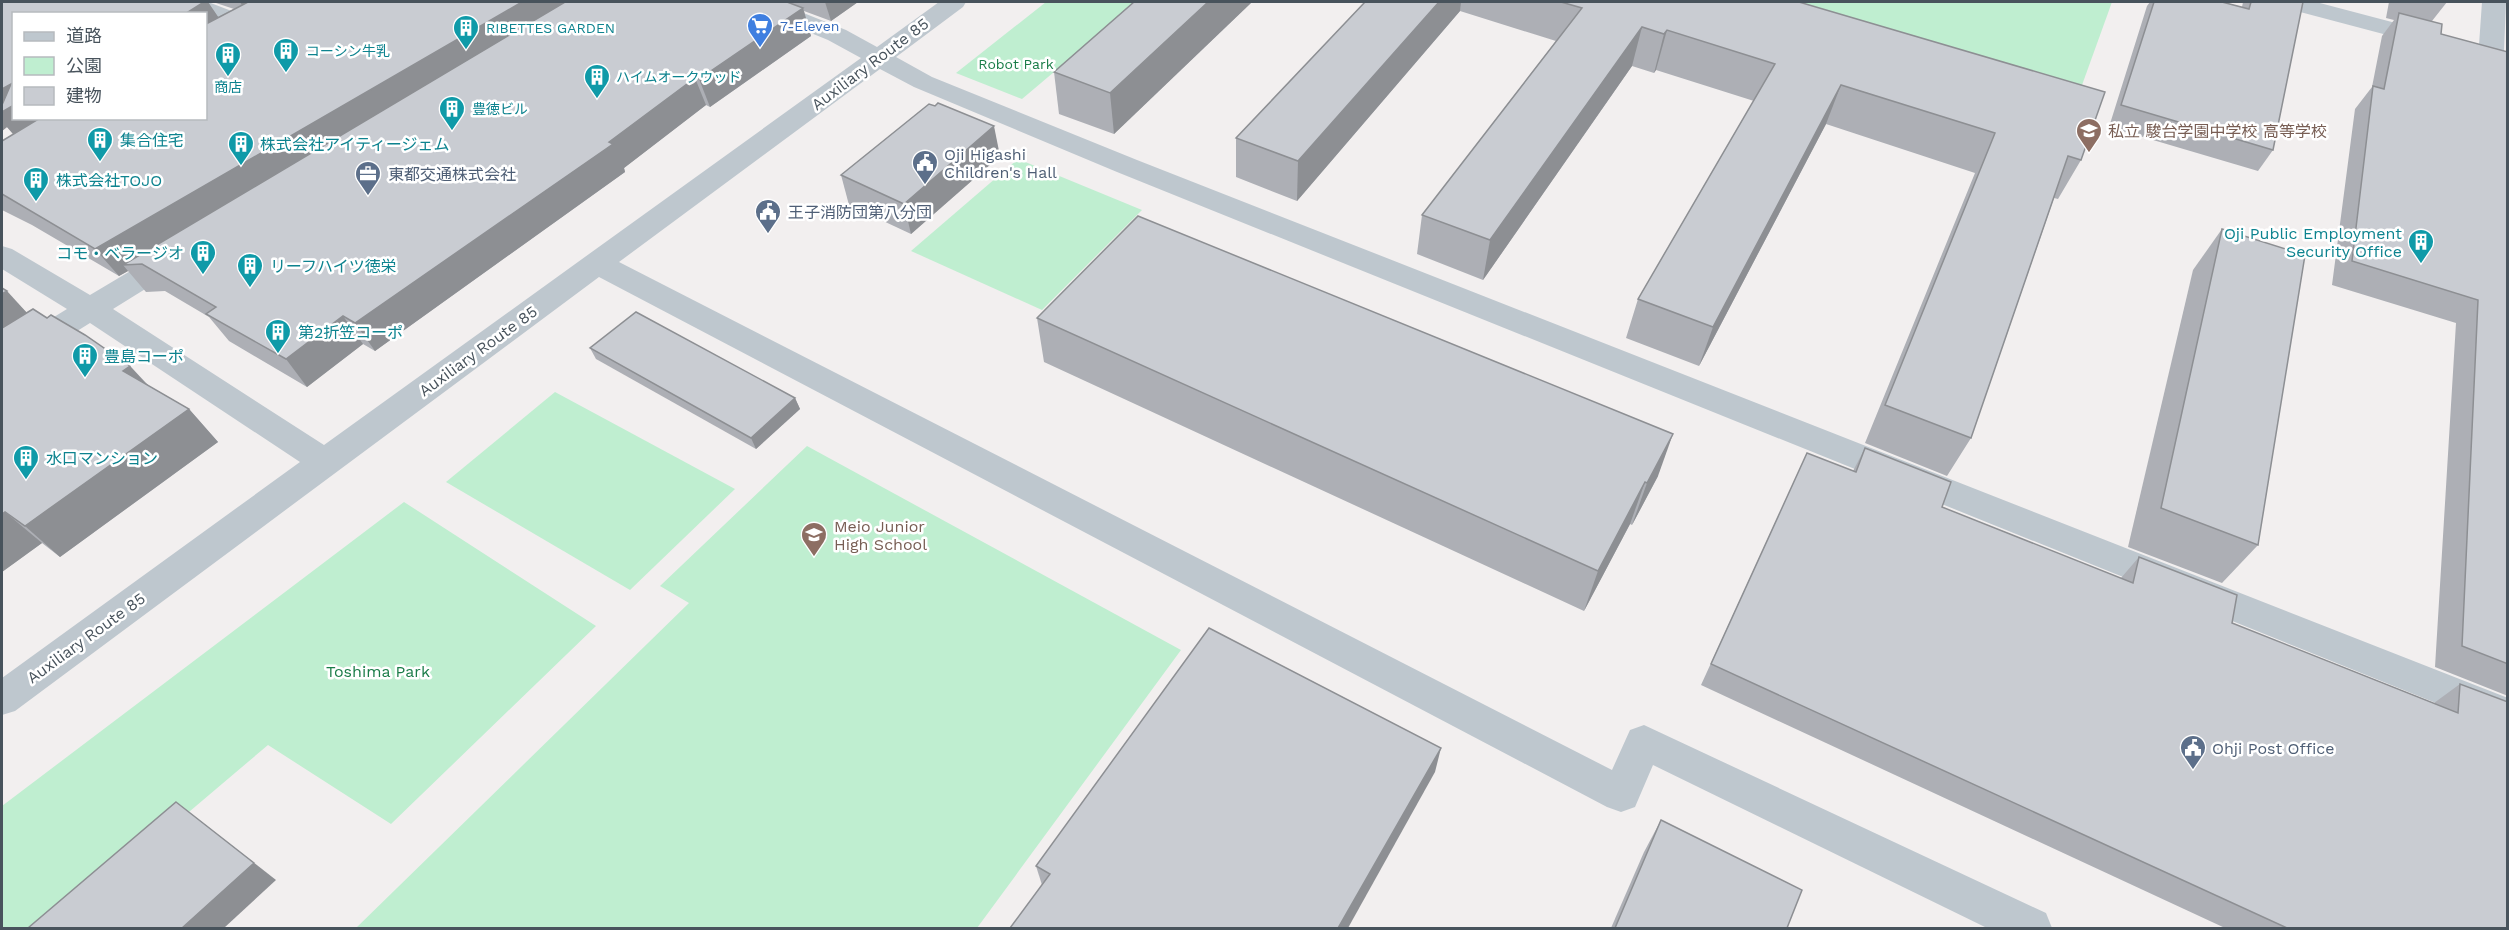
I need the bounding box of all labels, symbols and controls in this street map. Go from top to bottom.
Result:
supermarket icon: 7-Eleven [745,11,775,49]
legend [12,12,207,120]
building icon: RIBETTES GARDEN [451,13,481,51]
street label: Auxiliary Route 85 [808,14,932,114]
place label: 7-Eleven [780,18,839,34]
place label: RIBETTES GARDEN [486,20,615,36]
text: 道路 [66,25,102,46]
building icon: コーシン牛乳 [271,36,301,74]
building icon: 商店 [213,40,243,78]
place label: コーシン牛乳 [306,43,390,59]
text: 公園 [66,55,102,76]
park label: Robot Park [978,56,1054,72]
building icon: ハイムオークウッド [582,62,612,100]
place label: ハイムオークウッド [616,69,741,85]
place label: 商店 [214,79,242,95]
text: 建物 [66,85,102,106]
building icon: 豊徳ビル [437,94,467,132]
place label: 豊徳ビル [472,101,528,117]
school or university icon: 私立 駿台学園中学校 高等学校 [2074,116,2104,154]
place label: 私立 駿台学園中学校 高等学校 [2108,122,2327,141]
building icon: 集合住宅 [85,125,115,163]
building icon: 株式会社アイティージェム [226,129,256,167]
place label: 集合住宅 [120,131,184,150]
place label: 株式会社アイティージェム [260,135,450,154]
place label: Oji Higashi Children's Hall [944,145,1057,182]
public building icon: Oji Higashi Children's Hall [910,148,940,186]
office icon: 東都交通株式会社 [353,159,383,197]
building icon: 株式会社TOJO [21,165,51,203]
place label: 東都交通株式会社 [388,165,516,184]
place label: 株式会社TOJO [56,171,162,190]
public building icon: 王子消防団第八分団 [753,197,783,235]
place label: 王子消防団第八分団 [788,203,932,222]
place label: Oji Public Employment Security Office [2224,224,2402,261]
building icon: Oji Public Employment Security Office [2406,227,2436,265]
building icon: コモ・ベラージオ [188,238,218,276]
place label: コモ・ベラージオ [56,244,184,263]
building icon: リーフハイツ徳栄 [235,251,265,289]
place label: リーフハイツ徳栄 [270,257,397,276]
street label: Auxiliary Route 85 [415,302,541,400]
building icon: 第2折笠コーポ [263,317,293,355]
place label: 第2折笠コーポ [298,323,403,342]
building icon: 豊島コーポ [70,341,100,379]
place label: 豊島コーポ [104,347,184,366]
building icon: 水口マンション [11,443,41,481]
place label: 水口マンション [46,449,158,468]
place label: Meio Junior High School [834,517,927,554]
school or university icon: Meio Junior High School [799,520,829,558]
street label: Auxiliary Route 85 [23,589,149,687]
park label: Toshima Park [326,662,430,681]
public building icon: Ohji Post Office [2178,733,2208,771]
place label: Ohji Post Office [2212,739,2335,758]

